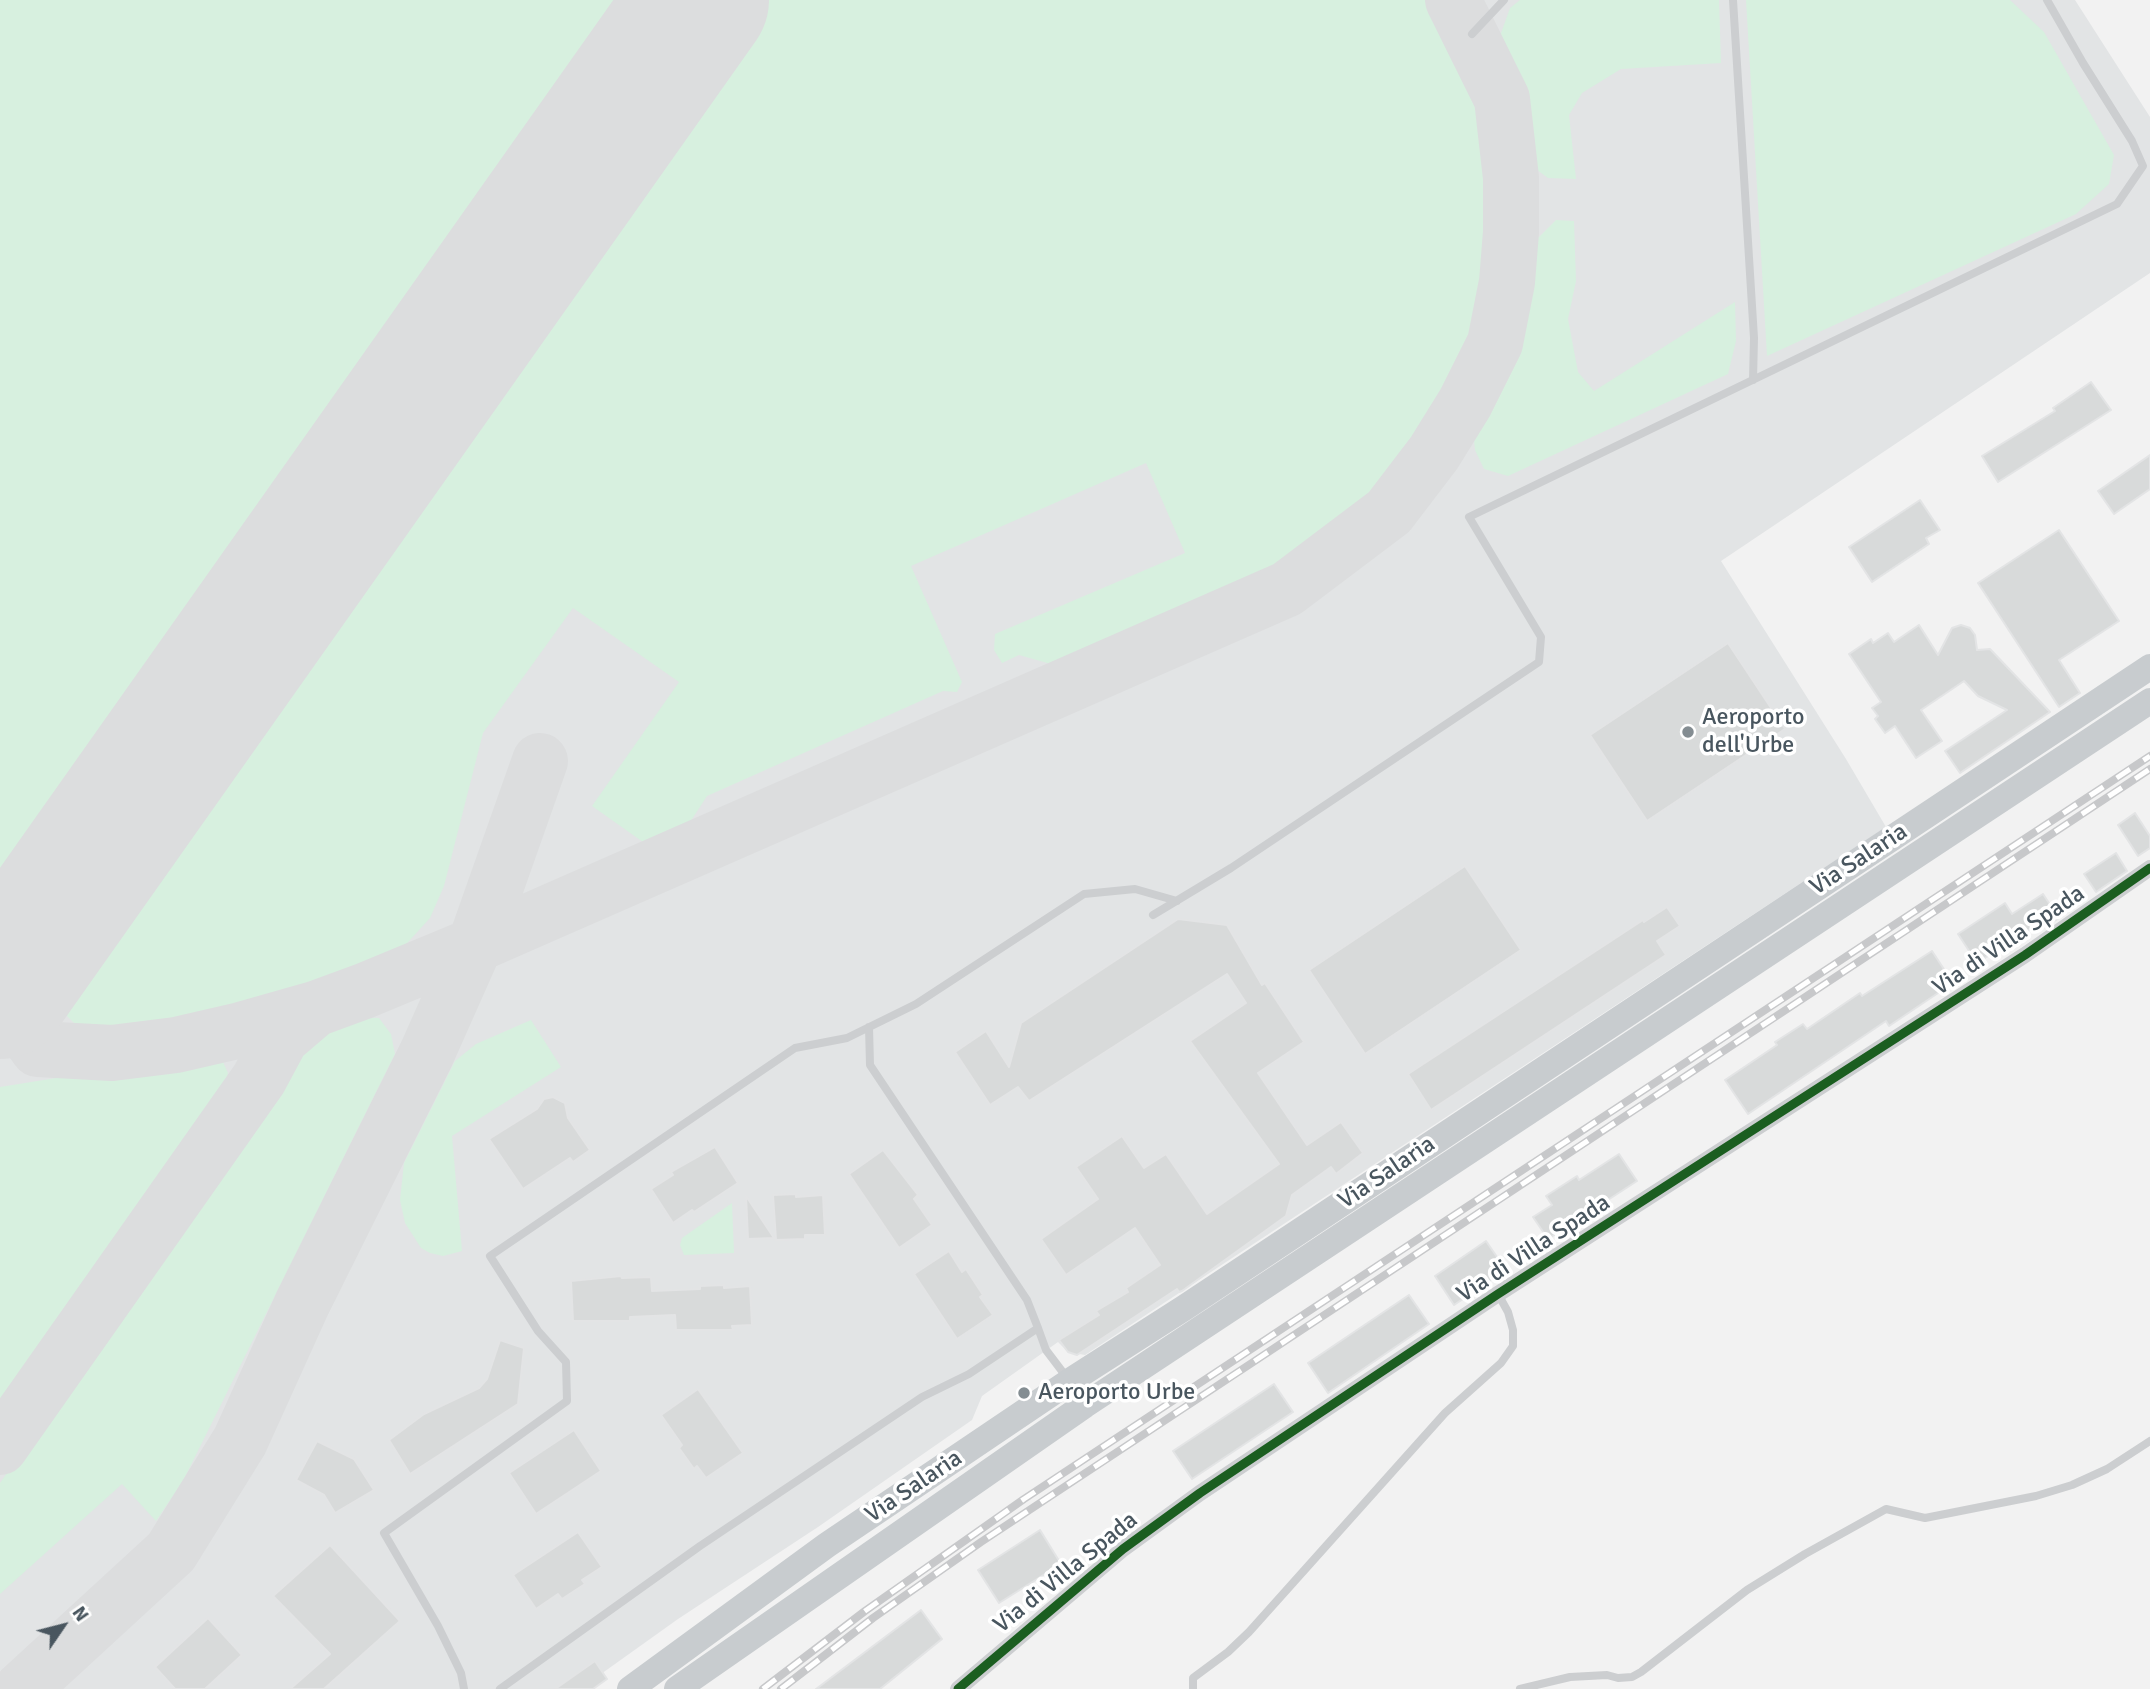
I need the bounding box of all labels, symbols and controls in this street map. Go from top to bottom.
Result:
place label: Aeroporto dell'Urbe [1702,704,1805,760]
marker: Aeroporto dell'Urbe [1680,724,1696,740]
street label: Via Salaria [1805,818,1913,902]
street label: Via di Villa Spada [1928,880,2090,1002]
street label: Via Salaria [1333,1130,1441,1216]
street label: Via di Villa Spada [1452,1189,1616,1309]
place label: Aeroporto Urbe [1038,1379,1195,1407]
marker: Aeroporto Urbe [1016,1385,1032,1401]
street label: Via Salaria [860,1444,968,1530]
street label: Via di Villa Spada [988,1506,1144,1640]
north arrow [28,1591,98,1661]
text: N [67,1602,94,1626]

